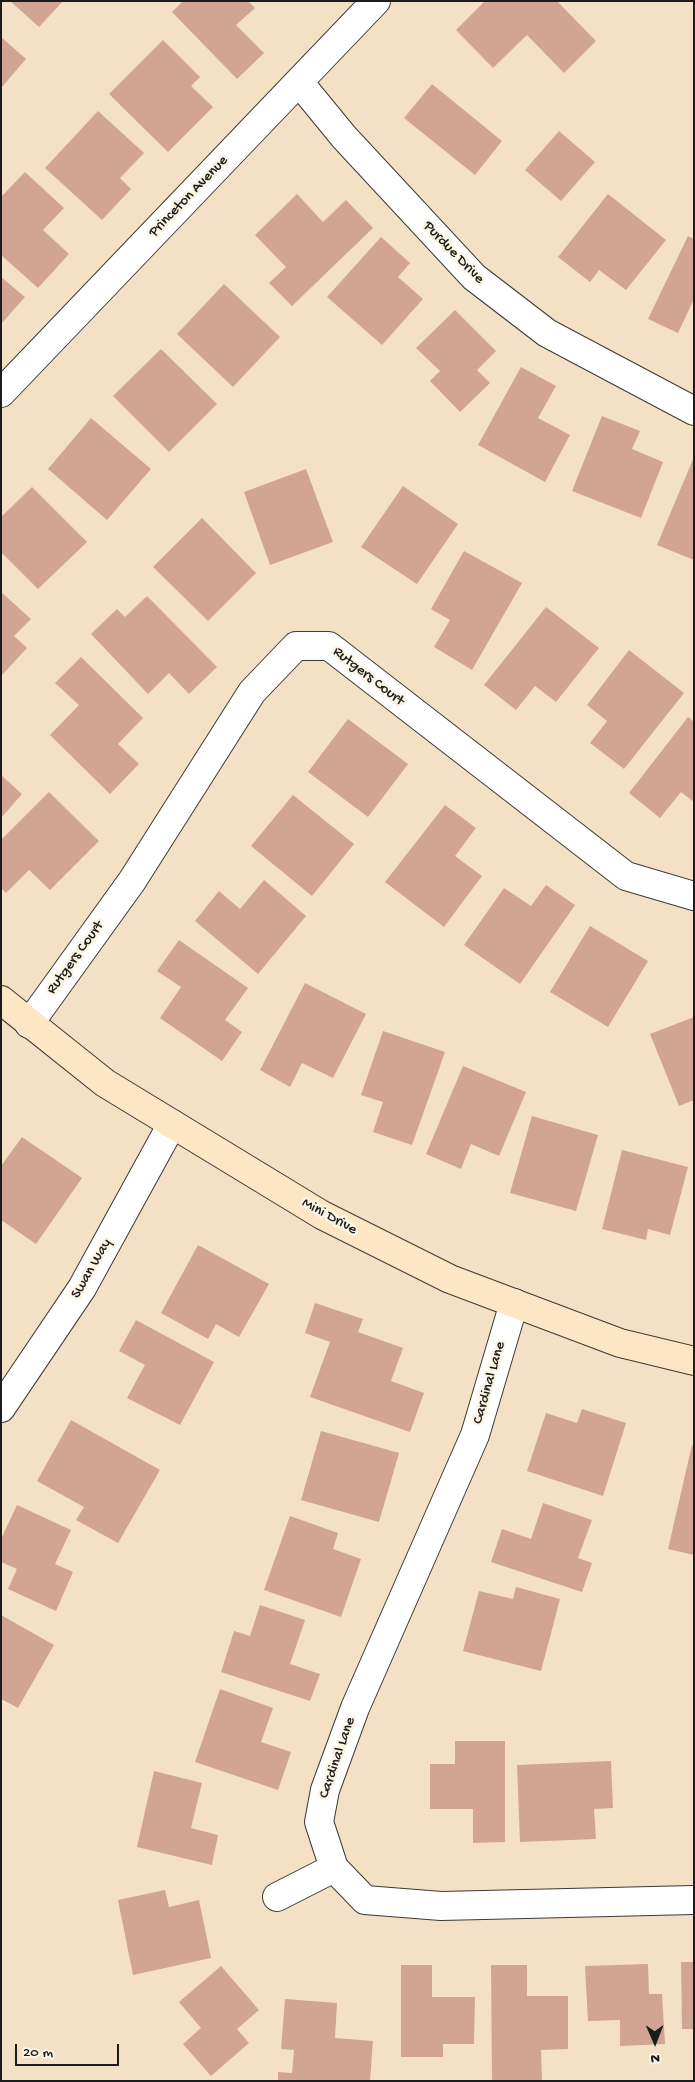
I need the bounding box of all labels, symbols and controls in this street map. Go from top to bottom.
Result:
street label: Princeton Avenue [146,152,232,242]
street label: Purdue Drive [419,218,487,288]
street label: Rutgers Court [329,643,407,711]
street label: Rutgers Court [43,918,109,998]
street label: Mini Drive [298,1195,360,1239]
street label: Swan Way [68,1236,116,1302]
street label: Cardinal Lane [470,1340,510,1426]
street label: Cardinal Lane [316,1715,360,1801]
north arrow [630,2017,680,2067]
scale bar [18,2034,121,2066]
text: 20 m [23,2044,53,2062]
text: N [651,2049,660,2066]

